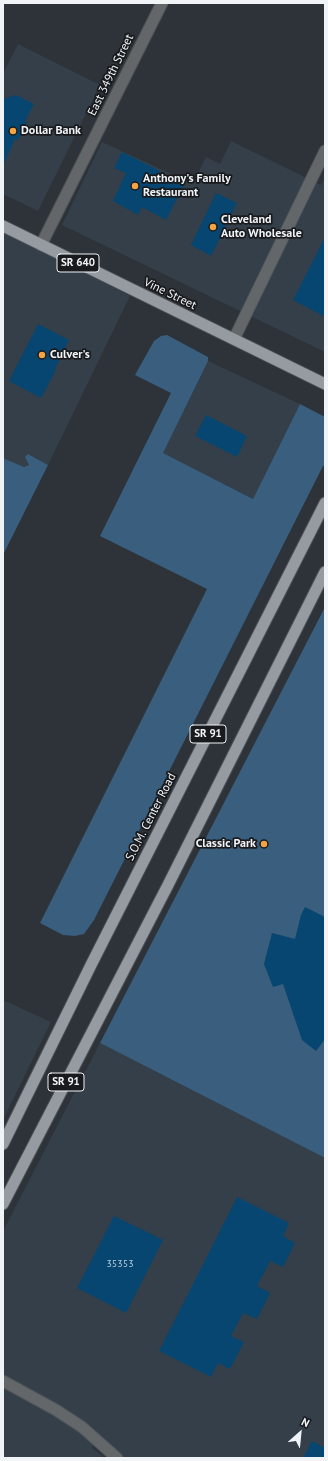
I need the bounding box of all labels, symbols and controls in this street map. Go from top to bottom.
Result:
street label: East 349th Street [85,32,137,118]
place label: Dollar Bank [21,124,81,138]
marker: Dollar Bank [8,126,18,136]
place label: Anthony's Family Restaurant [143,172,231,200]
marker: Anthony's Family Restaurant [130,181,140,191]
place label: Cleveland Auto Wholesale [221,213,302,241]
marker: Cleveland Auto Wholesale [208,222,218,232]
road number: SR 640 [57,254,99,272]
street label: Vine Street [141,275,199,313]
place label: Culver's [50,348,90,362]
marker: Culver's [37,350,47,360]
road number: SR 91 [190,725,226,743]
street label: S.O.M. Center Road [123,771,179,863]
place label: Classic Park [196,837,256,851]
marker: Classic Park [259,839,269,849]
road number: SR 91 [48,1073,84,1091]
house number: 35353 [106,1258,134,1270]
north arrow [280,1413,320,1453]
text: N [299,1414,312,1430]

